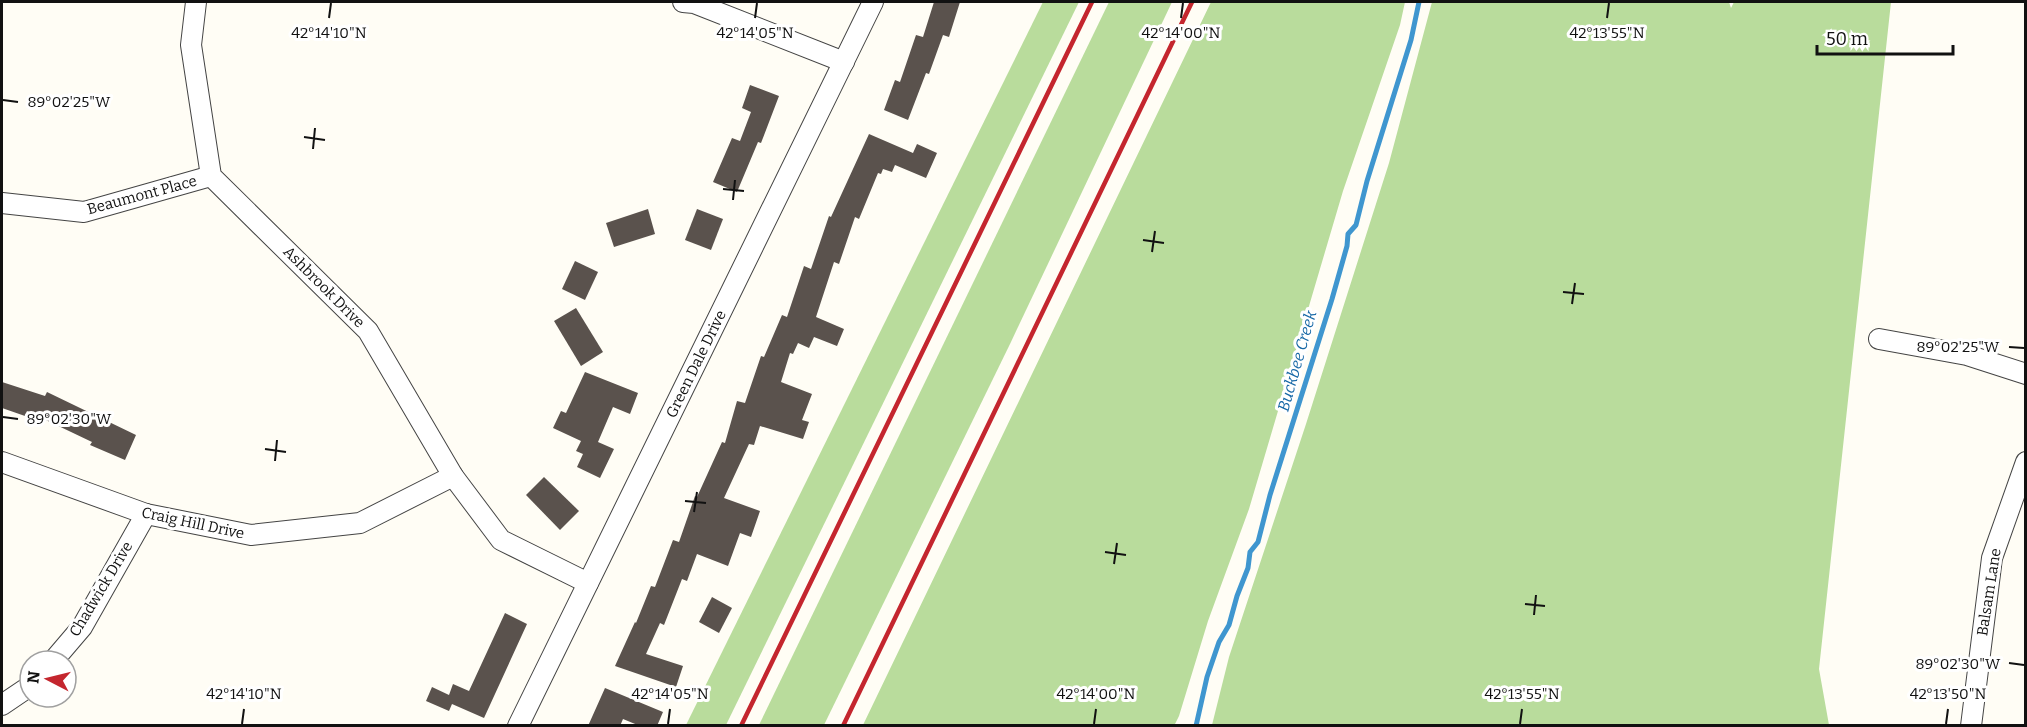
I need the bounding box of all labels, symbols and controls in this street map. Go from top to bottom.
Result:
scale bar [1817,18,1954,56]
text: 42°14'10"N [291,24,367,42]
text: 42°14'05"N [716,24,794,42]
text: 42°14'00"N [1142,24,1221,42]
text: 42°13'55"N [1569,24,1645,42]
text: 50 m [1826,28,1868,50]
text: 89°02'25"W [28,93,111,111]
street label: Beaumont Place [85,172,199,218]
street label: Ashbrook Drive [280,243,368,331]
street label: Green Dale Drive [662,307,730,421]
water label: Buckbee Creek [1274,308,1321,414]
text: 89°02'25"W [1917,338,2000,356]
text: 89°02'30"W [27,410,112,428]
street label: Craig Hill Drive [140,503,246,543]
street label: Chadwick Drive [66,538,136,640]
street label: Balsam Lane [1973,547,2005,637]
north arrow [18,649,78,709]
text: 89°02'30"W [1916,655,2001,673]
text: N [23,670,44,685]
text: 42°14'10"N [206,685,282,703]
text: 42°14'05"N [631,685,709,703]
text: 42°14'00"N [1057,685,1136,703]
text: 42°13'55"N [1484,685,1560,703]
text: 42°13'50"N [1910,685,1986,703]

